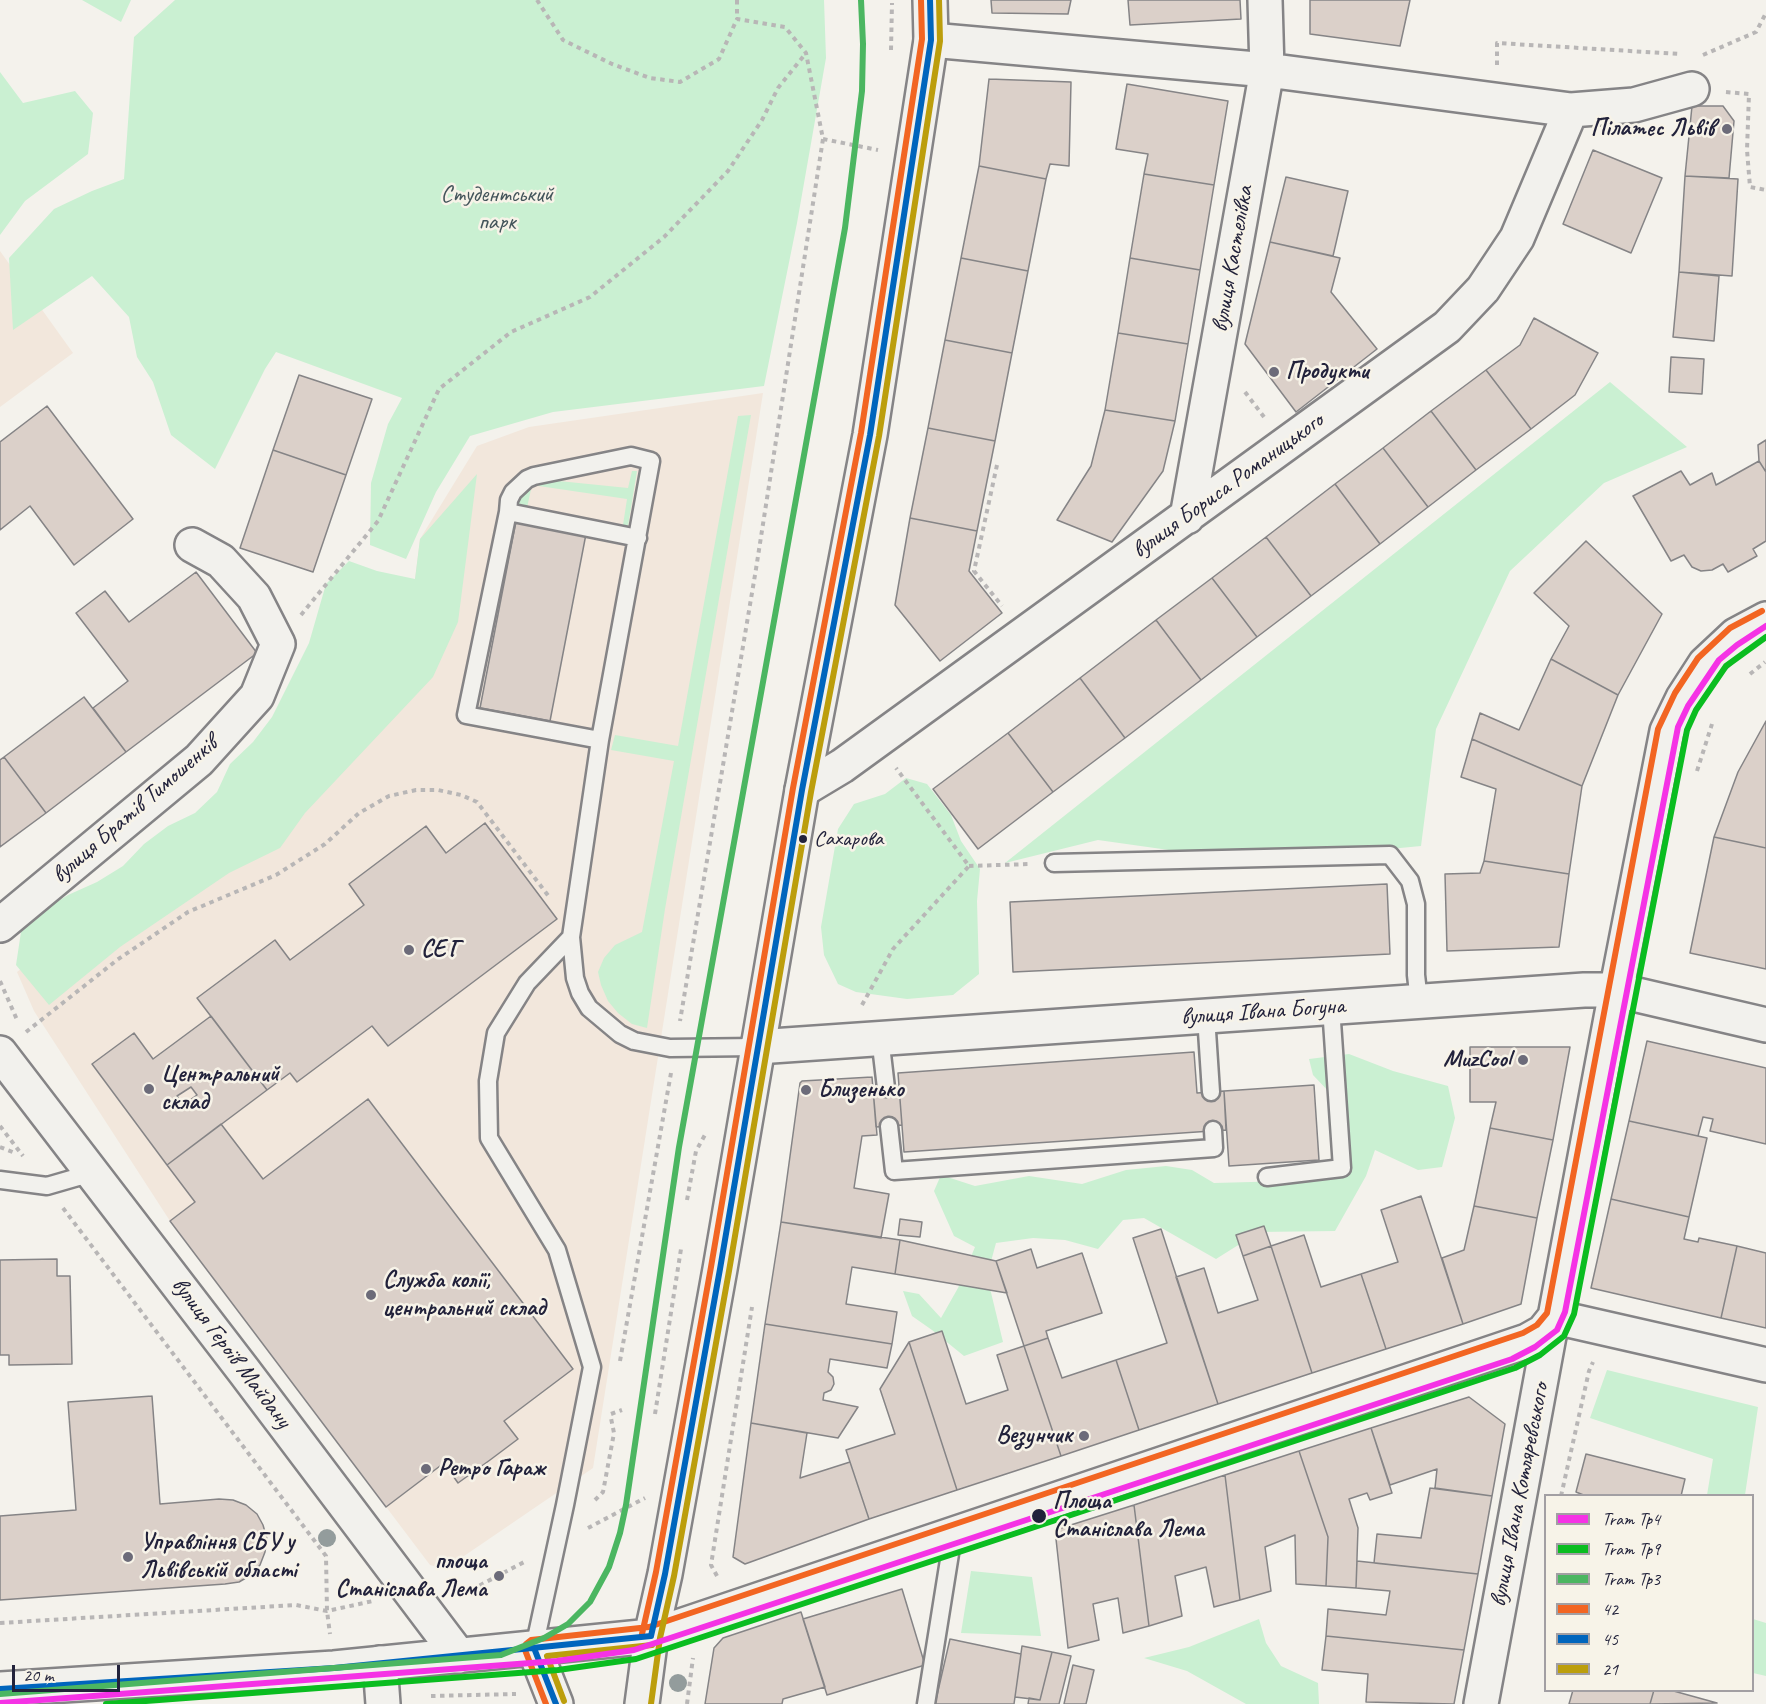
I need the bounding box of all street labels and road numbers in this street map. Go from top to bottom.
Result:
street label: вулиця Кастелівка [1206,184,1260,334]
street label: вулиця Бориса Романицького [1127,407,1329,565]
street label: вулиця Братів Тимошенків [46,730,224,890]
street label: вулиця Івана Богуна [1180,992,1346,1032]
street label: вулиця Героїв Майдану [165,1272,297,1434]
street label: вулиця Івана Котляревського [1484,1381,1556,1609]

